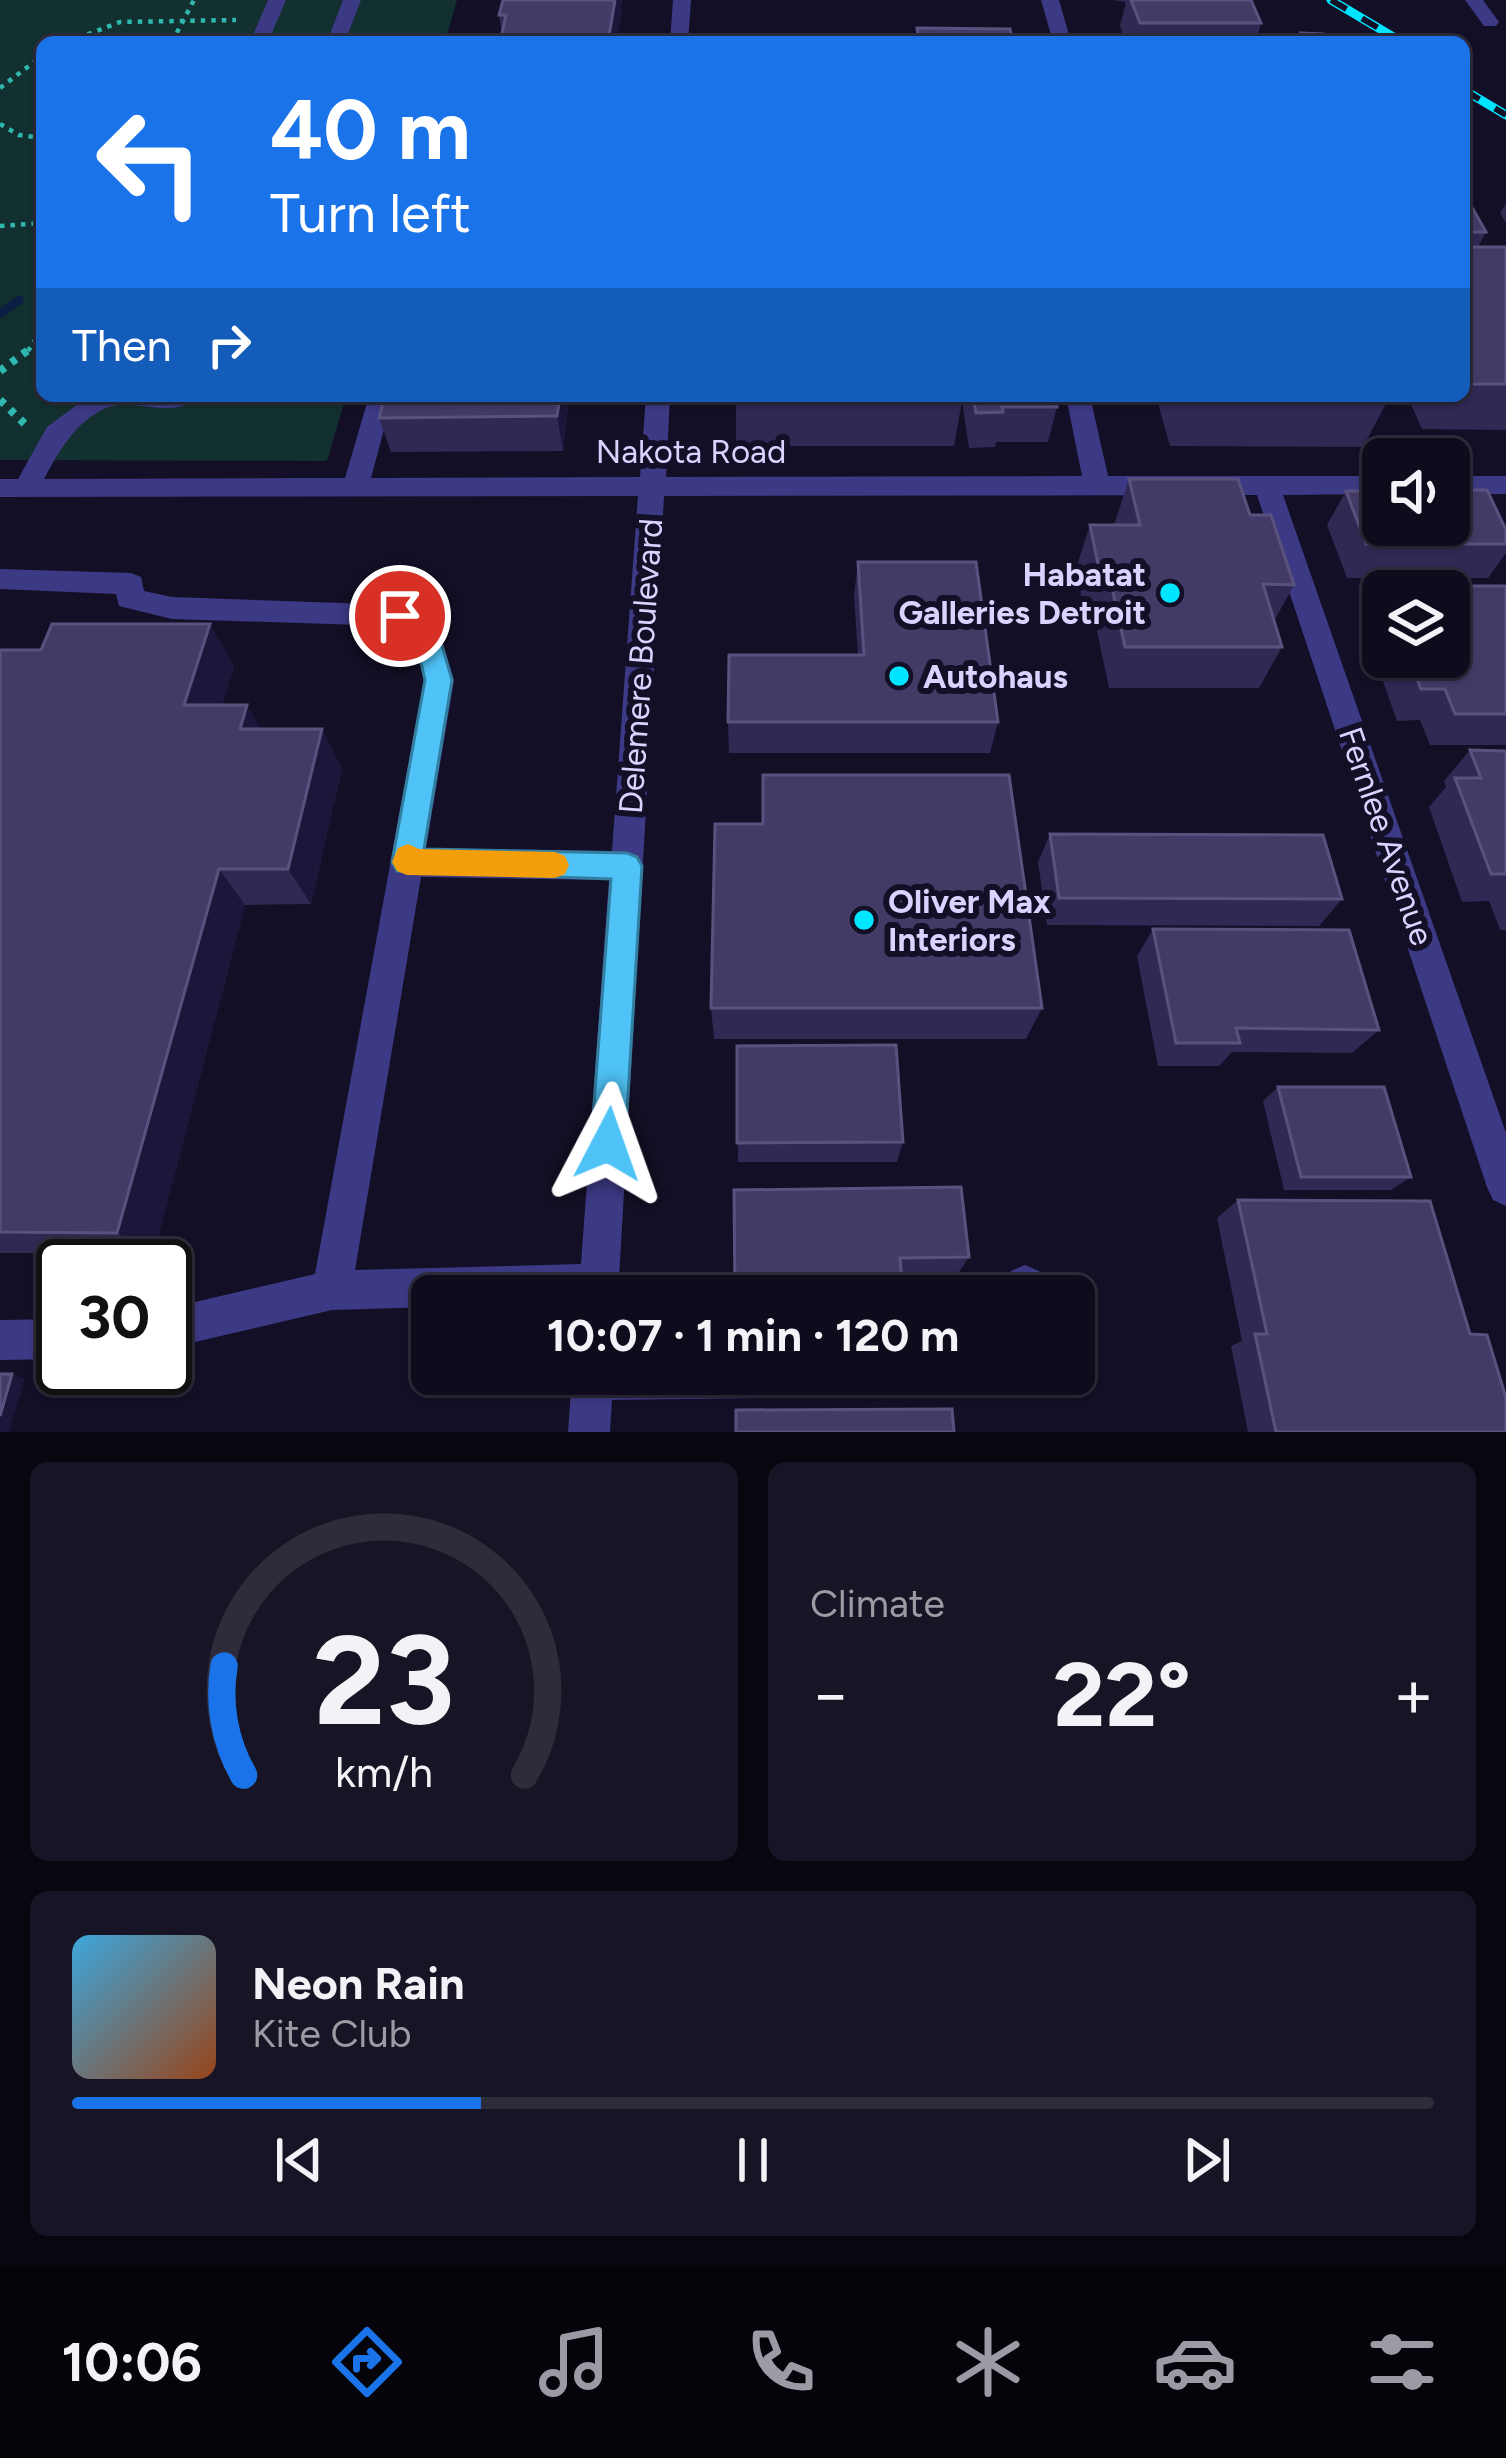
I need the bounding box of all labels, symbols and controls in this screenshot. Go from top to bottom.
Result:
text: 40 m [270,79,471,180]
icon: left [72,84,228,240]
text: Turn left [270,181,471,246]
icon: right [196,312,262,378]
text: Then [72,318,172,372]
street label: Nakota Road [596,432,786,471]
map controls [1362,438,1470,678]
button: sound [1362,438,1470,546]
street label: Delemere Boulevard [611,517,670,815]
place label: Habatat Galleries Detroit [898,555,1146,632]
pin [349,565,451,667]
button: layers [1362,570,1470,678]
marker: Habatat Galleries Detroit [1157,580,1183,606]
icon: arrive [367,583,433,649]
place label: Autohaus [923,657,1068,696]
marker: Autohaus [886,663,912,689]
street label: Fernlee Avenue [1331,722,1442,950]
place label: Oliver Max Interiors [888,882,1051,959]
marker: Oliver Max Interiors [851,907,877,933]
position arrow [545,1081,671,1207]
speed limit sign: 30 [36,1239,192,1395]
text: 10:07 · 1 min · 120 m [547,1308,959,1362]
text: Climate [810,1580,945,1627]
text: 23 [313,1605,455,1755]
text: 22° [1053,1640,1191,1749]
text: − [810,1654,851,1734]
text: + [1393,1654,1434,1734]
text: km/h [335,1745,433,1797]
text: Neon Rain [252,1956,465,2010]
text: Kite Club [252,2010,412,2057]
icon: previous [266,2127,332,2193]
icon: pause [720,2127,786,2193]
icon: next [1174,2127,1240,2193]
icon: directions [325,2320,409,2404]
icon: music [532,2320,616,2404]
icon: phone [739,2320,823,2404]
icon: climate [946,2320,1030,2404]
icon: car [1153,2320,1237,2404]
icon: filters [1360,2320,1444,2404]
text: 10:06 [62,2330,202,2395]

